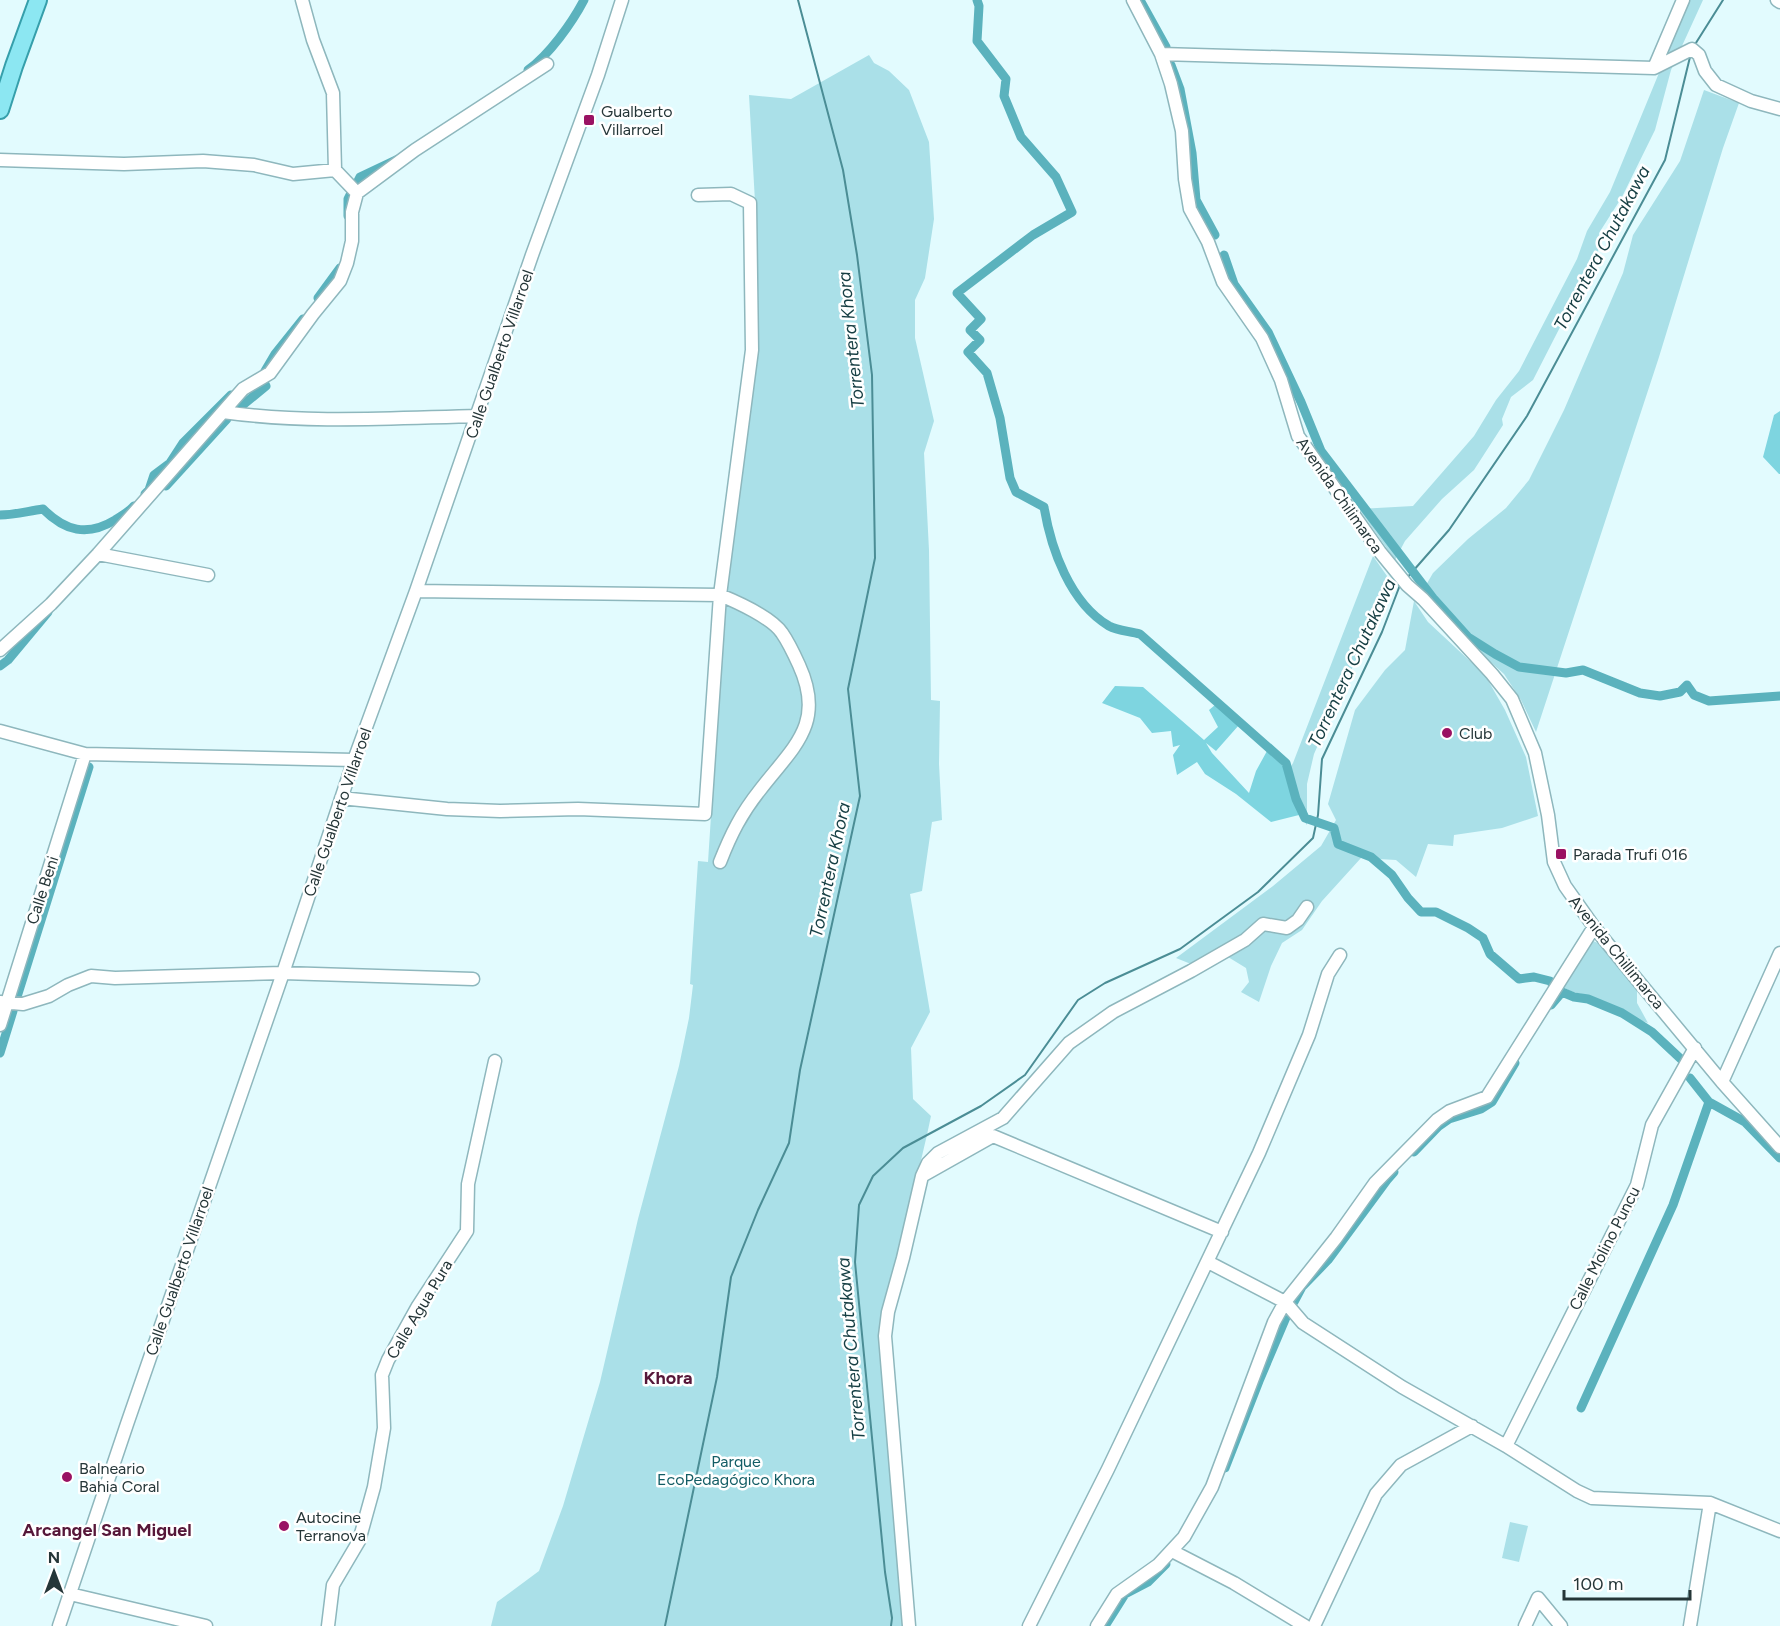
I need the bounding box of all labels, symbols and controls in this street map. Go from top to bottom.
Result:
place label: Gualberto Villarroel [601,102,673,139]
marker: Gualberto Villarroel [582,113,596,127]
water label: Torrentera Chutakawa [1549,161,1655,334]
street label: Calle Gualberto Villarroel [462,267,537,441]
water label: Torrentera Khora [833,270,869,410]
street label: Avenida Chilimarca [1293,434,1387,557]
water label: Torrentera Chutakawa [1303,575,1401,751]
place label: Club [1459,724,1492,743]
street label: Calle Gualberto Villarroel [300,725,375,899]
marker: Club [1440,726,1454,740]
water label: Torrentera Khora [805,800,855,940]
place label: Parada Trufi 016 [1573,845,1687,864]
marker: Parada Trufi 016 [1554,847,1568,861]
street label: Calle Beni [23,854,62,927]
street label: Avenida Chillimarca [1565,892,1668,1013]
street label: Calle Molino Puncu [1565,1183,1644,1313]
street label: Calle Gualberto Villarroel [142,1184,217,1358]
street label: Calle Agua Pura [382,1256,456,1362]
water label: Torrentera Chutakawa [832,1256,870,1441]
district label: Khora [643,1367,693,1389]
park label: Parque EcoPedagógico Khora [657,1452,815,1489]
place label: Balneario Bahia Coral [79,1459,160,1496]
marker: Balneario Bahia Coral [60,1470,74,1484]
place label: Autocine Terranova [296,1508,366,1545]
district label: Arcangel San Miguel [22,1519,192,1541]
marker: Autocine Terranova [277,1519,291,1533]
north arrow [24,1542,84,1602]
text: N [48,1548,60,1567]
scale bar [1564,1563,1690,1601]
text: 100 m [1573,1573,1623,1595]

